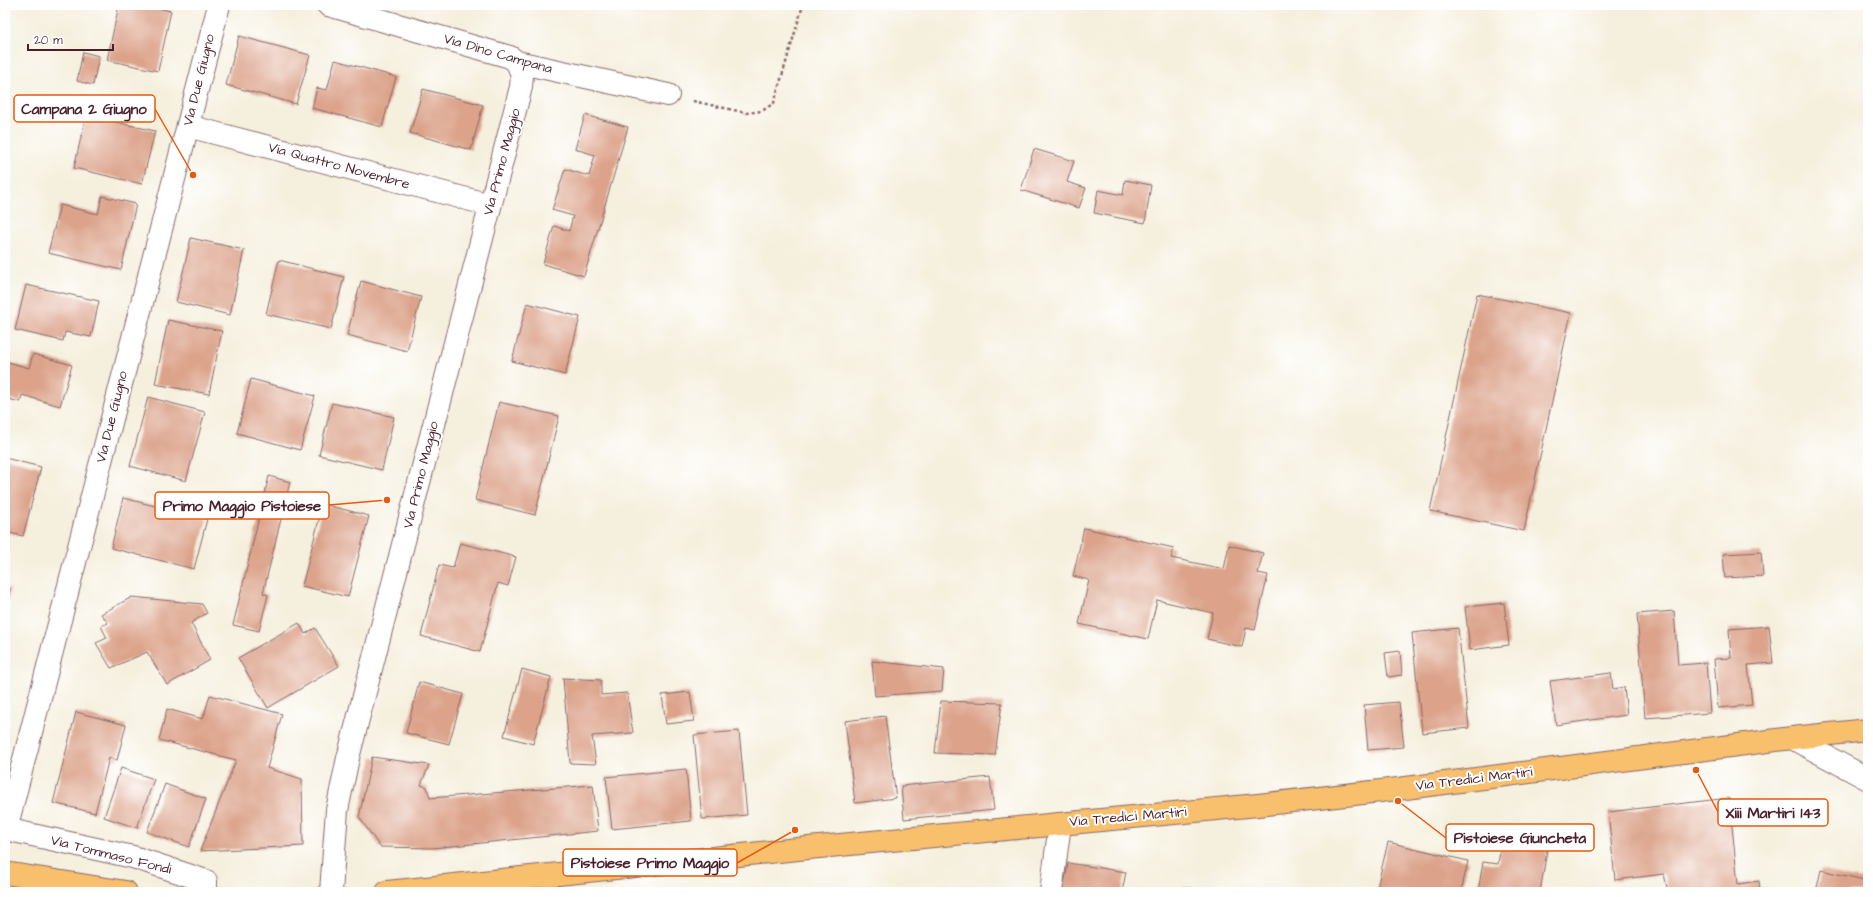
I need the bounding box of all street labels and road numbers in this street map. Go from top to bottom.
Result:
street label: Via Dino Campana [441,29,555,79]
street label: Via Due Giugno [178,32,220,128]
street label: Via Primo Maggio [478,106,526,218]
street label: Via Quattro Novembre [266,137,412,195]
street label: Via Due Giugno [91,369,133,465]
street label: Via Primo Maggio [398,419,444,531]
street label: Via Tredici Martiri [1414,762,1534,796]
street label: Via Tredici Martiri [1069,802,1187,832]
street label: Via Tommaso Fondi [49,830,173,880]

